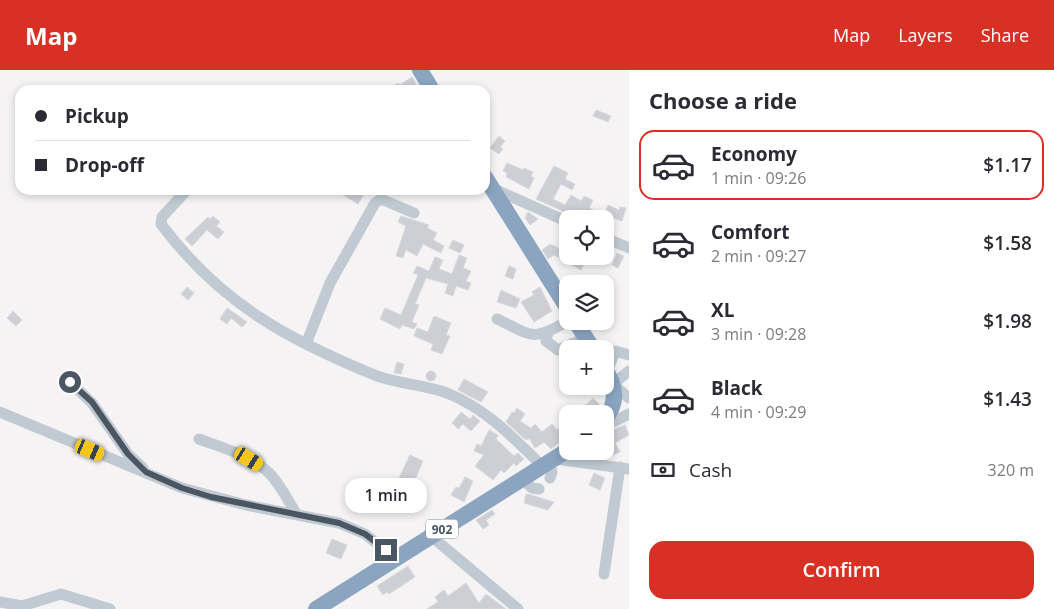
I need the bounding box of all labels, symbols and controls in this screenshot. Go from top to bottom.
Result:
text: Map [25,19,77,52]
text: Map [833,23,870,47]
text: Layers [898,23,953,47]
text: Share [981,23,1029,47]
text: Choose a ride [649,85,797,115]
text: Pickup [65,103,129,129]
text: Economy [711,141,797,167]
icon: car [651,143,696,188]
text: Drop-off [65,152,144,178]
text: $1.17 [983,152,1032,178]
text: 1 min · 09:26 [711,167,806,189]
map controls [559,210,614,460]
button: locate [559,210,614,265]
text: Comfort [711,219,790,245]
icon: car [651,221,696,266]
text: $1.58 [983,230,1032,256]
text: 2 min · 09:27 [711,245,806,267]
button: layers [559,275,614,330]
text: XL [711,297,734,323]
icon: car [651,299,696,344]
text: $1.98 [983,308,1032,334]
text: 3 min · 09:28 [711,323,806,345]
button: + [559,340,614,395]
route start [59,371,81,393]
text: Black [711,375,763,401]
icon: car [651,377,696,422]
text: $1.43 [983,386,1032,412]
text: 4 min · 09:29 [711,401,806,423]
button: − [559,405,614,460]
car [73,437,106,463]
car [232,445,265,473]
icon: cash [649,456,677,484]
text: Cash [689,457,732,483]
text: 320 m [988,459,1034,481]
callout: 1 min [345,478,427,512]
text: 1 min [364,484,408,506]
road number: 902 [426,519,458,538]
route end [375,539,397,561]
button: Confirm [649,541,1034,599]

